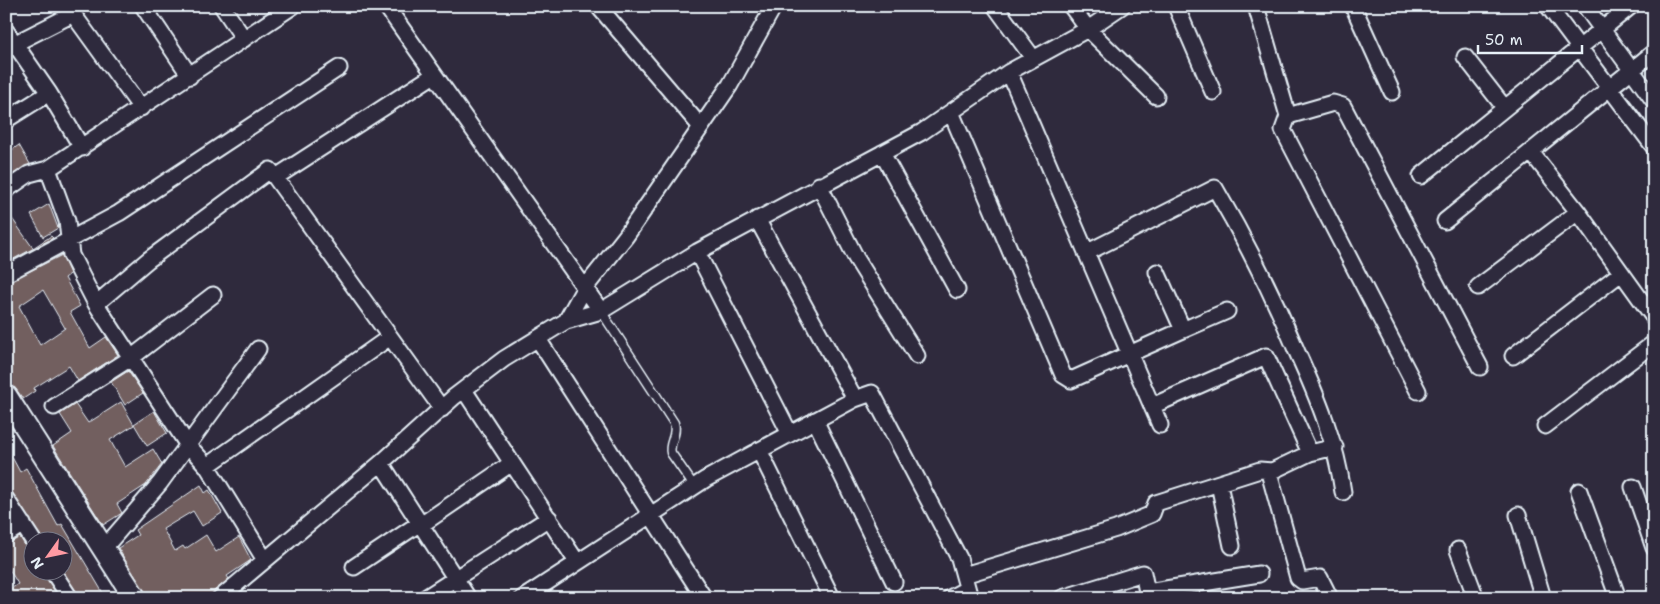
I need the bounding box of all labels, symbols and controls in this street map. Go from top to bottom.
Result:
scale bar [1478,22,1581,54]
text: 50 m [1485,30,1523,50]
north arrow [22,532,72,582]
text: N [27,554,48,573]

